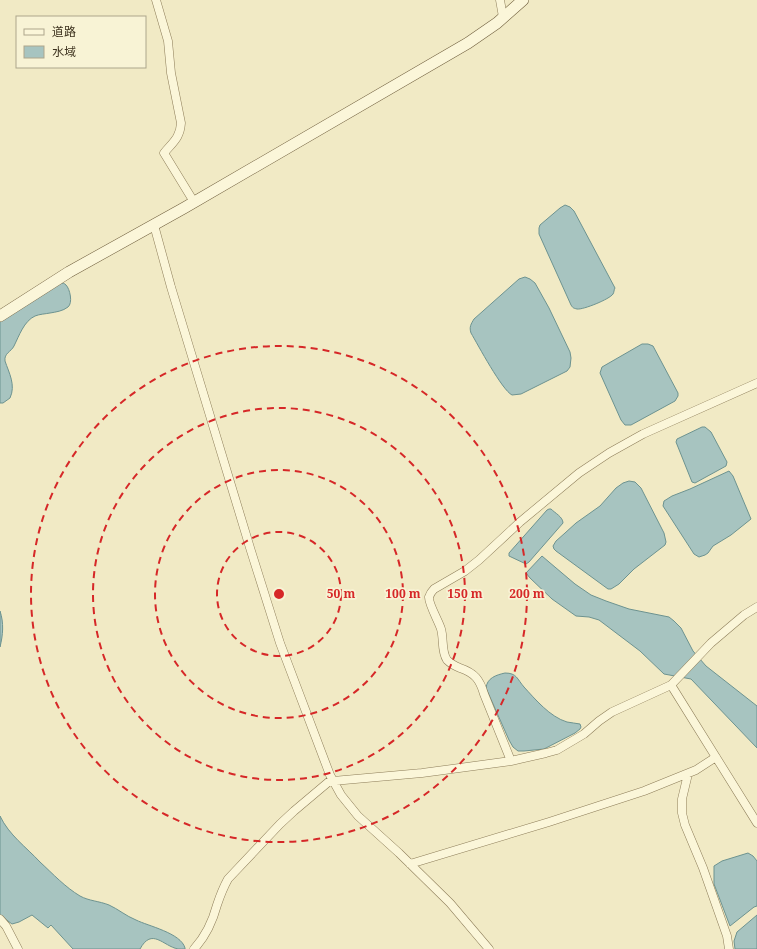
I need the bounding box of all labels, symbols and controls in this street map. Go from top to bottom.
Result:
legend [16,16,146,68]
text: 道路 [52,23,76,40]
text: 水域 [52,43,76,60]
text: 50 m [327,585,355,602]
text: 100 m [385,585,421,602]
text: 150 m [447,585,483,602]
text: 200 m [509,585,545,602]
centre of rings [272,587,286,601]

